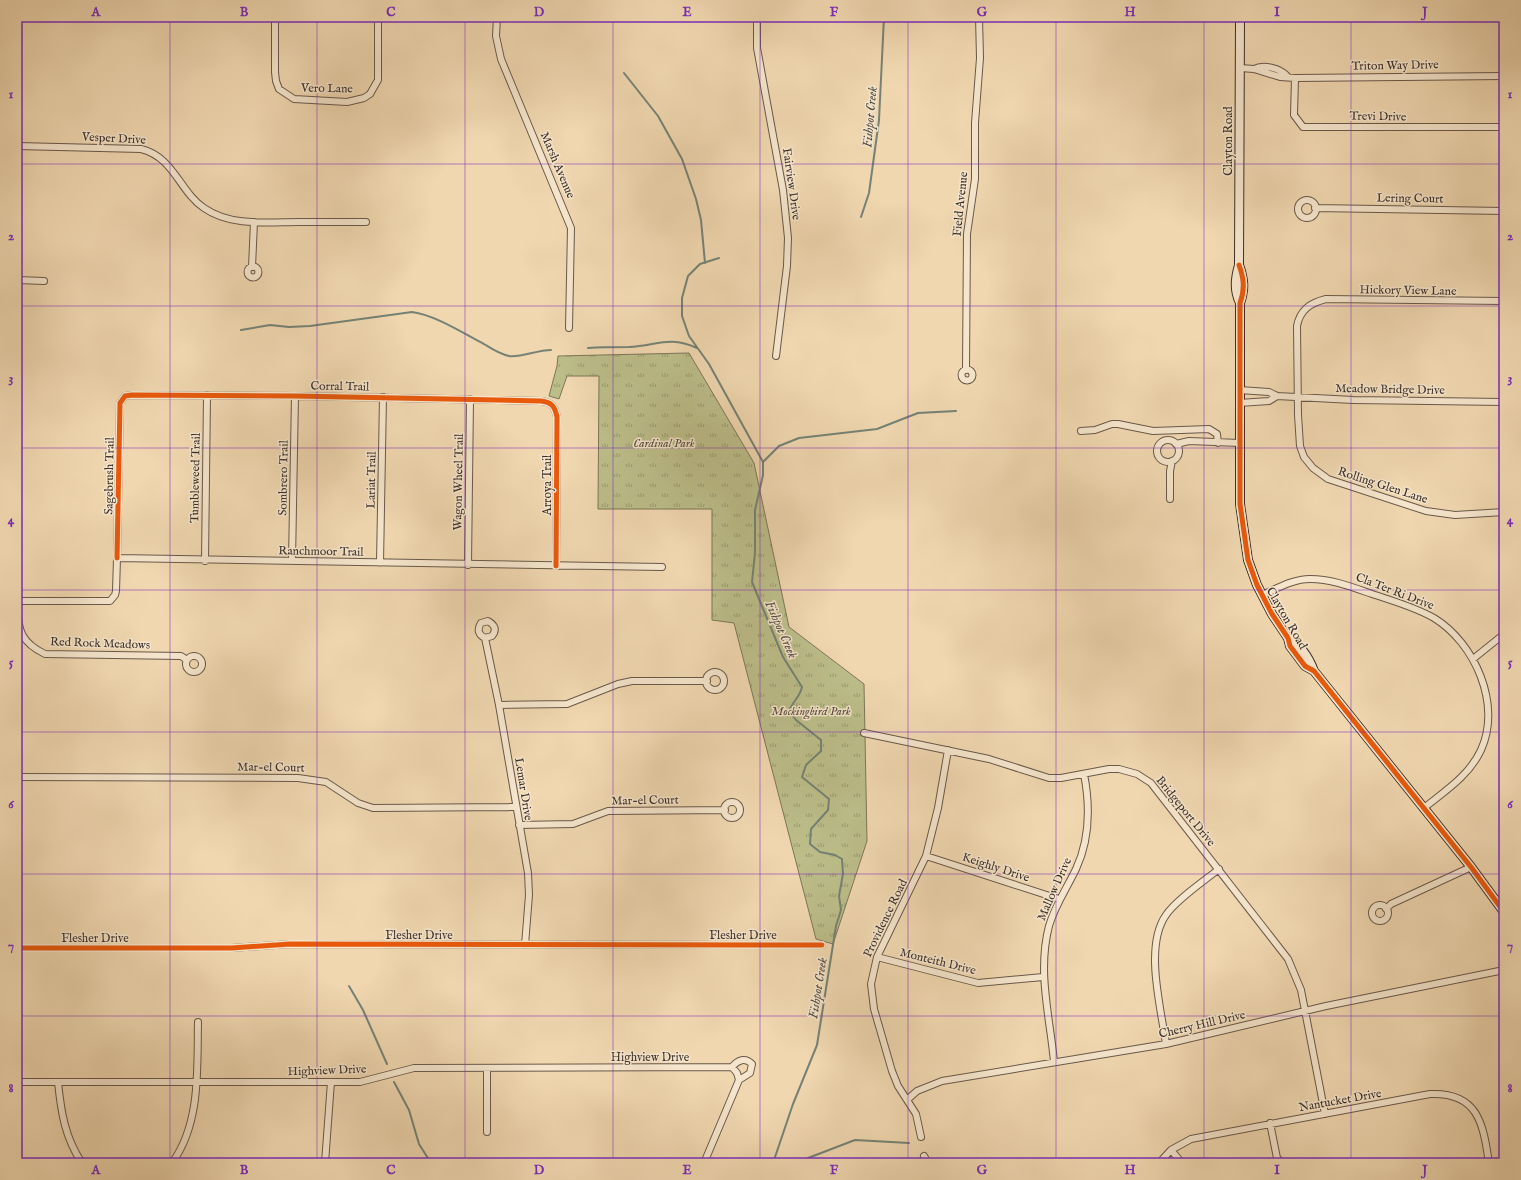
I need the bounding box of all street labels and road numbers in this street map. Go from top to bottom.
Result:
street label: Triton Way Drive [1351,57,1439,74]
street label: Vero Lane [300,81,354,96]
street label: Clayton Road [1221,106,1236,176]
street label: Trevi Drive [1349,109,1407,125]
street label: Vesper Drive [81,129,147,149]
street label: Marsh Avenue [537,130,578,201]
street label: Fairview Drive [779,147,804,222]
street label: Field Avenue [950,170,971,237]
street label: Lering Court [1376,190,1444,207]
street label: Hickory View Lane [1359,282,1457,299]
street label: Corral Trail [310,378,370,395]
street label: Meadow Bridge Drive [1335,381,1445,398]
street label: Tumbleweed Trail [187,432,204,523]
street label: Wagon Wheel Trail [450,433,467,531]
street label: Sagebrush Trail [101,436,118,515]
street label: Sombrero Trail [275,439,292,516]
street label: Lariat Trail [364,451,380,509]
street label: Arroya Trail [540,454,555,516]
street label: Rolling Glen Lane [1336,464,1430,507]
street label: Ranchmoor Trail [278,543,364,560]
street label: Cla Ter Ri Drive [1353,570,1437,613]
street label: Clayton Road [1263,584,1311,653]
street label: Red Rock Meadows [50,634,150,653]
street label: Lemar Drive [511,757,536,822]
street label: Mar-el Court [237,759,305,776]
street label: Bridgeport Drive [1152,773,1219,850]
street label: Mar-el Court [611,792,679,809]
street label: Keighly Drive [960,850,1032,886]
street label: Mallow Drive [1034,855,1075,923]
street label: Providence Road [860,876,911,960]
street label: Flesher Drive [385,928,453,943]
street label: Flesher Drive [709,928,777,943]
street label: Flesher Drive [61,931,129,946]
street label: Monteith Drive [898,945,978,978]
street label: Cherry Hill Drive [1157,1007,1247,1042]
street label: Highview Drive [611,1050,690,1065]
street label: Highview Drive [287,1062,367,1079]
street label: Nantucket Drive [1298,1086,1383,1115]

